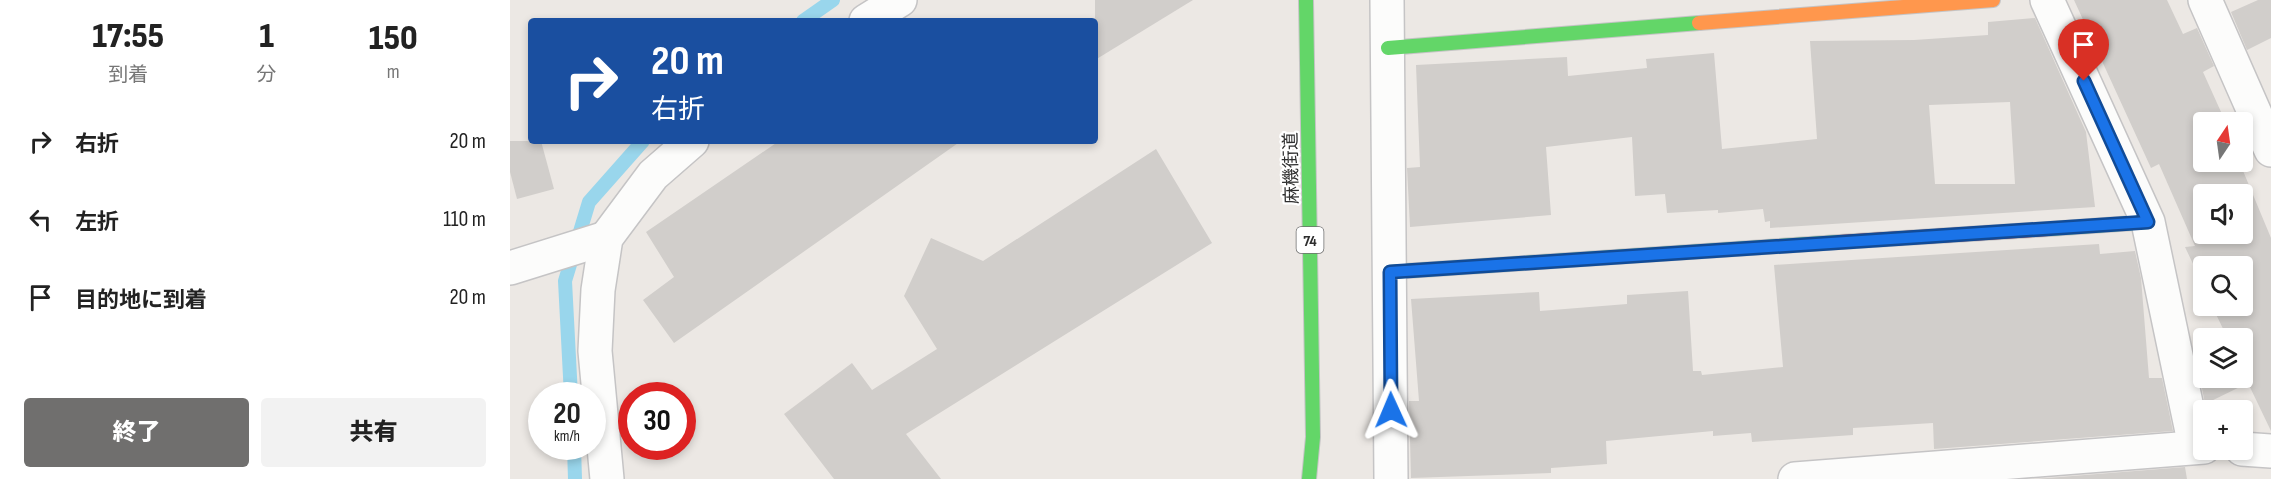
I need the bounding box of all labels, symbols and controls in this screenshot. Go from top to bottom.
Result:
text: 17:55 [92,15,164,58]
text: 1 [259,15,274,58]
text: 150 [369,17,418,60]
pin [2058,19,2109,81]
icon: arrive [2067,28,2100,61]
text: 20 m [651,36,724,87]
icon: right [552,42,630,120]
text: m [387,60,400,84]
text: 到着 [108,63,148,87]
text: 分 [257,63,277,87]
text: 右折 [651,94,705,126]
north arrow [2193,112,2253,172]
map controls [2193,112,2253,460]
icon: right [24,125,57,158]
text: 20 m [450,128,486,155]
text: 右折 [75,131,119,158]
street label: 麻機街道 [1280,132,1303,204]
button: sound [2193,184,2253,244]
icon: left [24,203,57,236]
text: 110 m [443,206,486,233]
text: 左折 [75,209,119,236]
road number: 74 [1296,227,1324,253]
button: search [2193,256,2253,316]
icon: arrive [24,281,57,314]
text: 20 m [450,284,486,311]
text: 目的地に到着 [75,287,207,314]
button: layers [2193,328,2253,388]
position arrow [1359,378,1423,442]
speed limit sign: 30 [618,382,696,460]
text: 20 [553,396,581,432]
button: 終了 [24,398,249,467]
button: 共有 [261,398,486,467]
button: + [2193,400,2253,460]
text: km/h [554,427,580,446]

